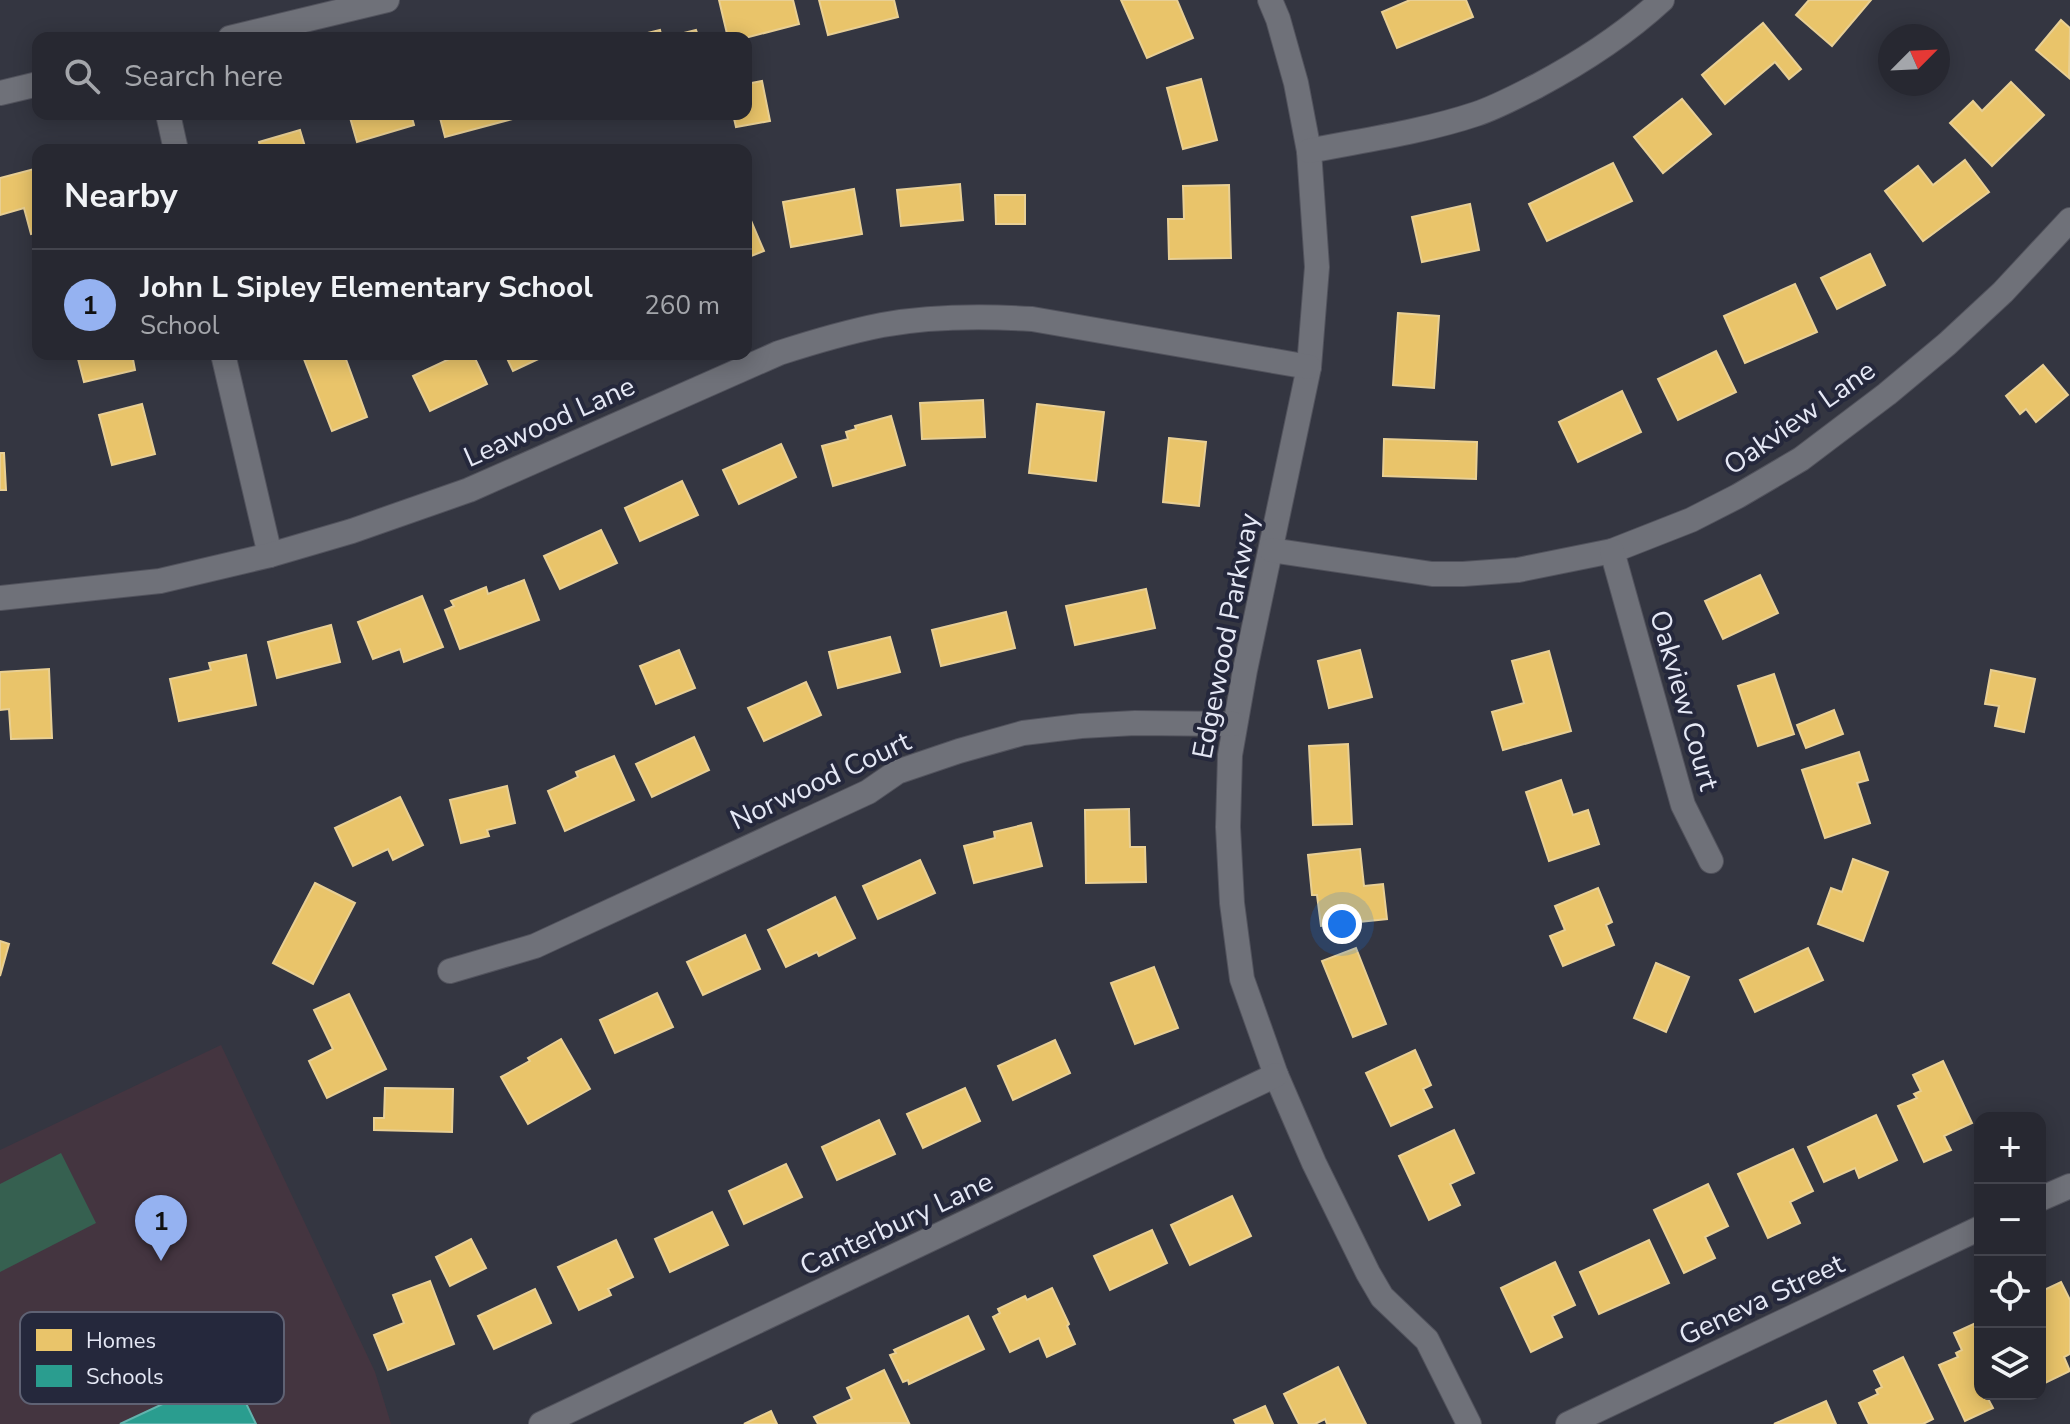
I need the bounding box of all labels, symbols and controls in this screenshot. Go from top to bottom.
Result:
north arrow [1878,24,1950,96]
search box [32,32,752,120]
icon: search [60,54,104,98]
text: Search here [124,56,283,97]
text: Nearby [64,173,178,219]
text: John L Sipley Elementary School [140,267,593,308]
text: 1 [82,288,98,323]
text: 260 m [644,288,720,323]
text: School [140,308,219,343]
street label: Oakview Lane [1716,351,1883,484]
street label: Leawood Lane [458,367,641,477]
street label: Edgewood Parkway [1184,510,1269,762]
street label: Oakview Court [1640,606,1728,795]
street label: Norwood Court [724,722,917,839]
your location [1322,904,1362,944]
map controls [1974,1112,2046,1400]
button: + [1974,1112,2046,1184]
street label: Canterbury Lane [794,1163,999,1285]
button: − [1974,1184,2046,1256]
pin: 1 [135,1195,187,1261]
street label: Geneva Street [1673,1245,1850,1355]
button: locate [1974,1256,2046,1328]
legend [20,1312,284,1404]
text: Homes [86,1326,156,1356]
button: layers [1974,1328,2046,1400]
text: Schools [86,1362,164,1392]

